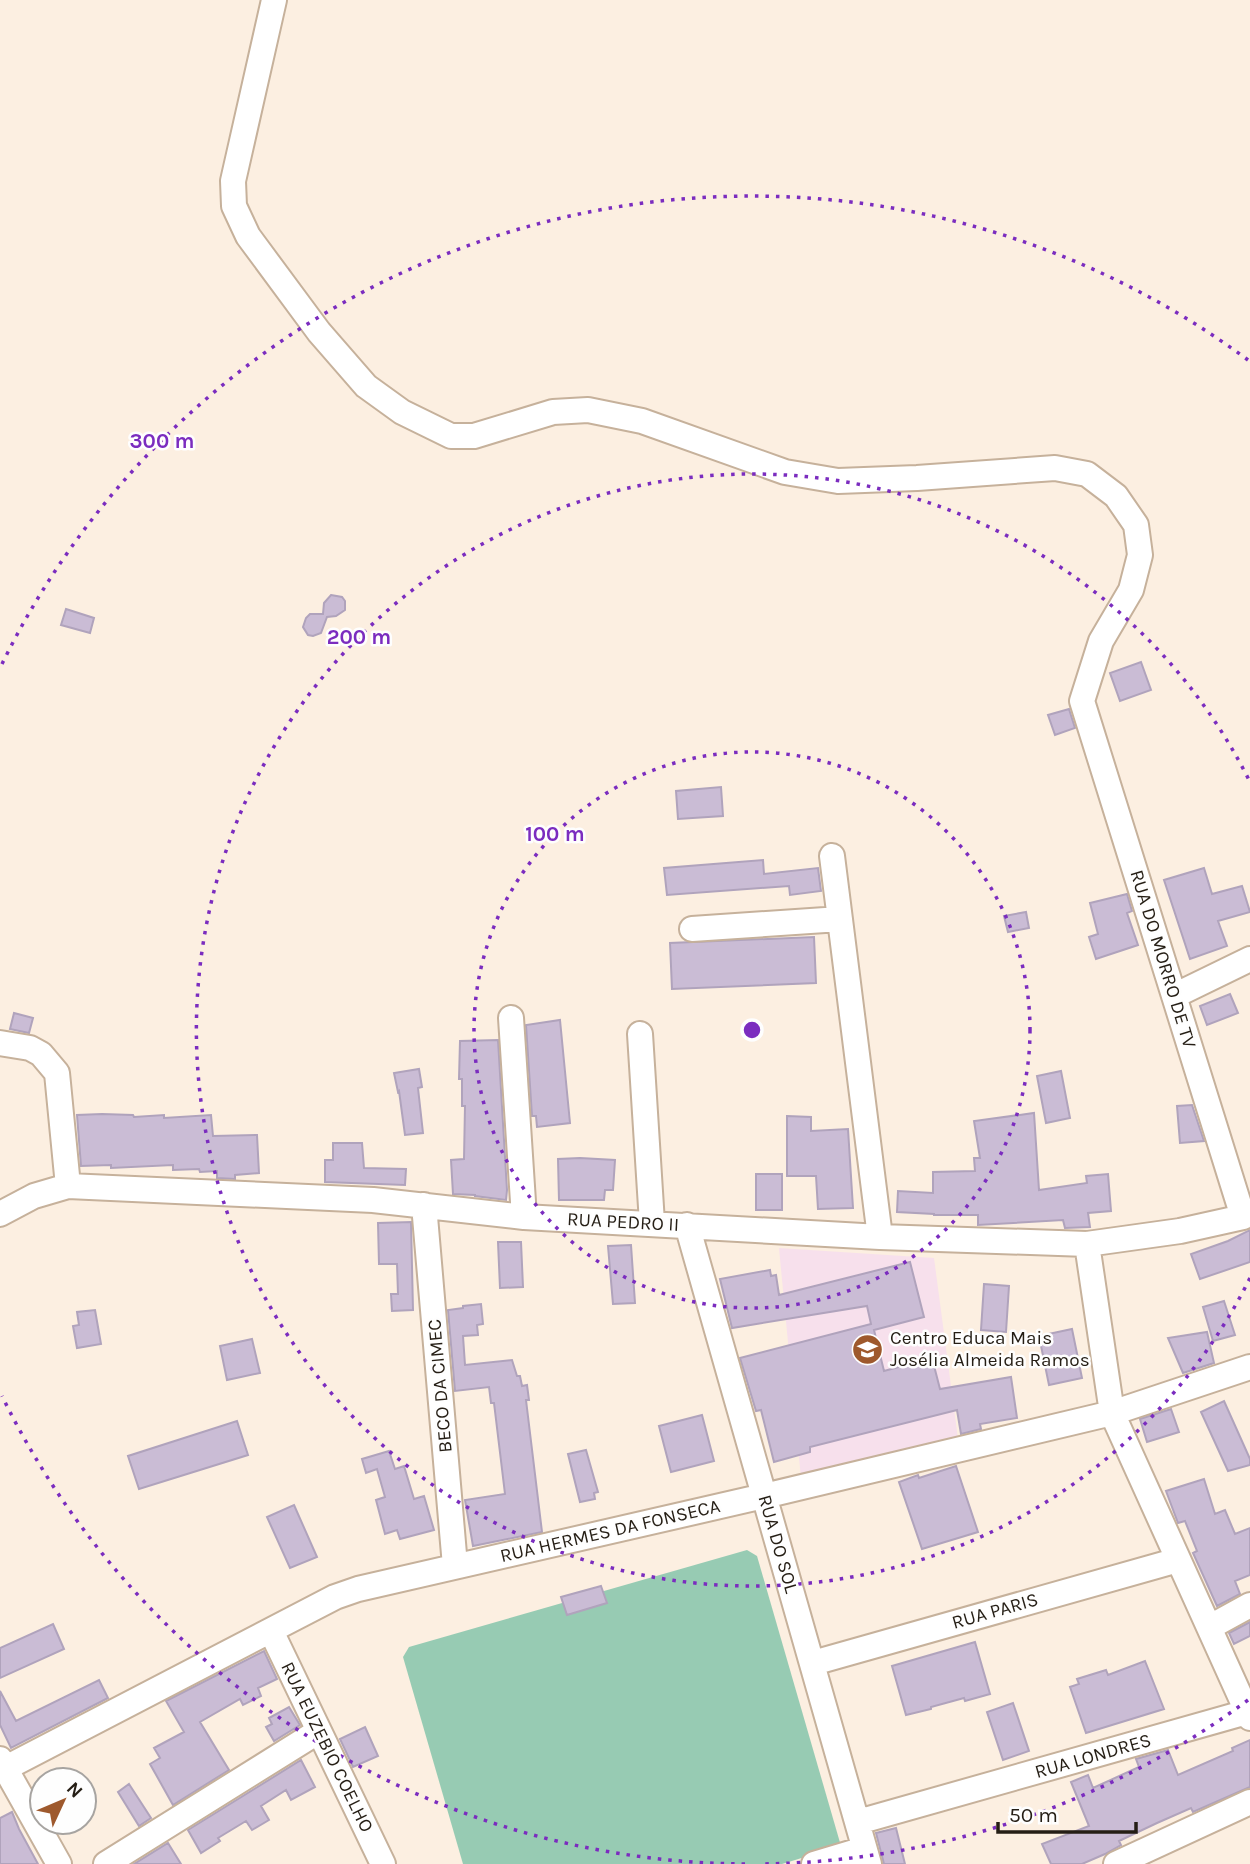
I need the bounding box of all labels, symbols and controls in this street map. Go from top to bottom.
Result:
text: 300 m [130,429,194,453]
text: 200 m [327,625,391,649]
text: 100 m [525,822,585,846]
street label: RUA DO MORRO DE TV [1125,867,1201,1051]
centre of rings [740,1018,764,1042]
street label: RUA PEDRO II [566,1208,680,1236]
street label: BECO DA CIMEC [423,1318,457,1454]
place label: Centro Educa Mais Josélia Almeida Ramos [890,1327,1090,1371]
school or university icon: Centro Educa Mais Josélia Almeida Ramos [850,1332,884,1366]
street label: RUA DO SOL [753,1492,803,1596]
street label: RUA HERMES DA FONSECA [498,1495,722,1567]
street label: RUA PARIS [949,1588,1041,1634]
street label: RUA EUZEBIO COELHO [276,1658,378,1836]
street label: RUA LONDRES [1032,1729,1154,1783]
north arrow [28,1766,98,1836]
text: N [62,1777,87,1802]
scale bar [998,1790,1136,1834]
text: 50 m [1009,1803,1058,1827]

